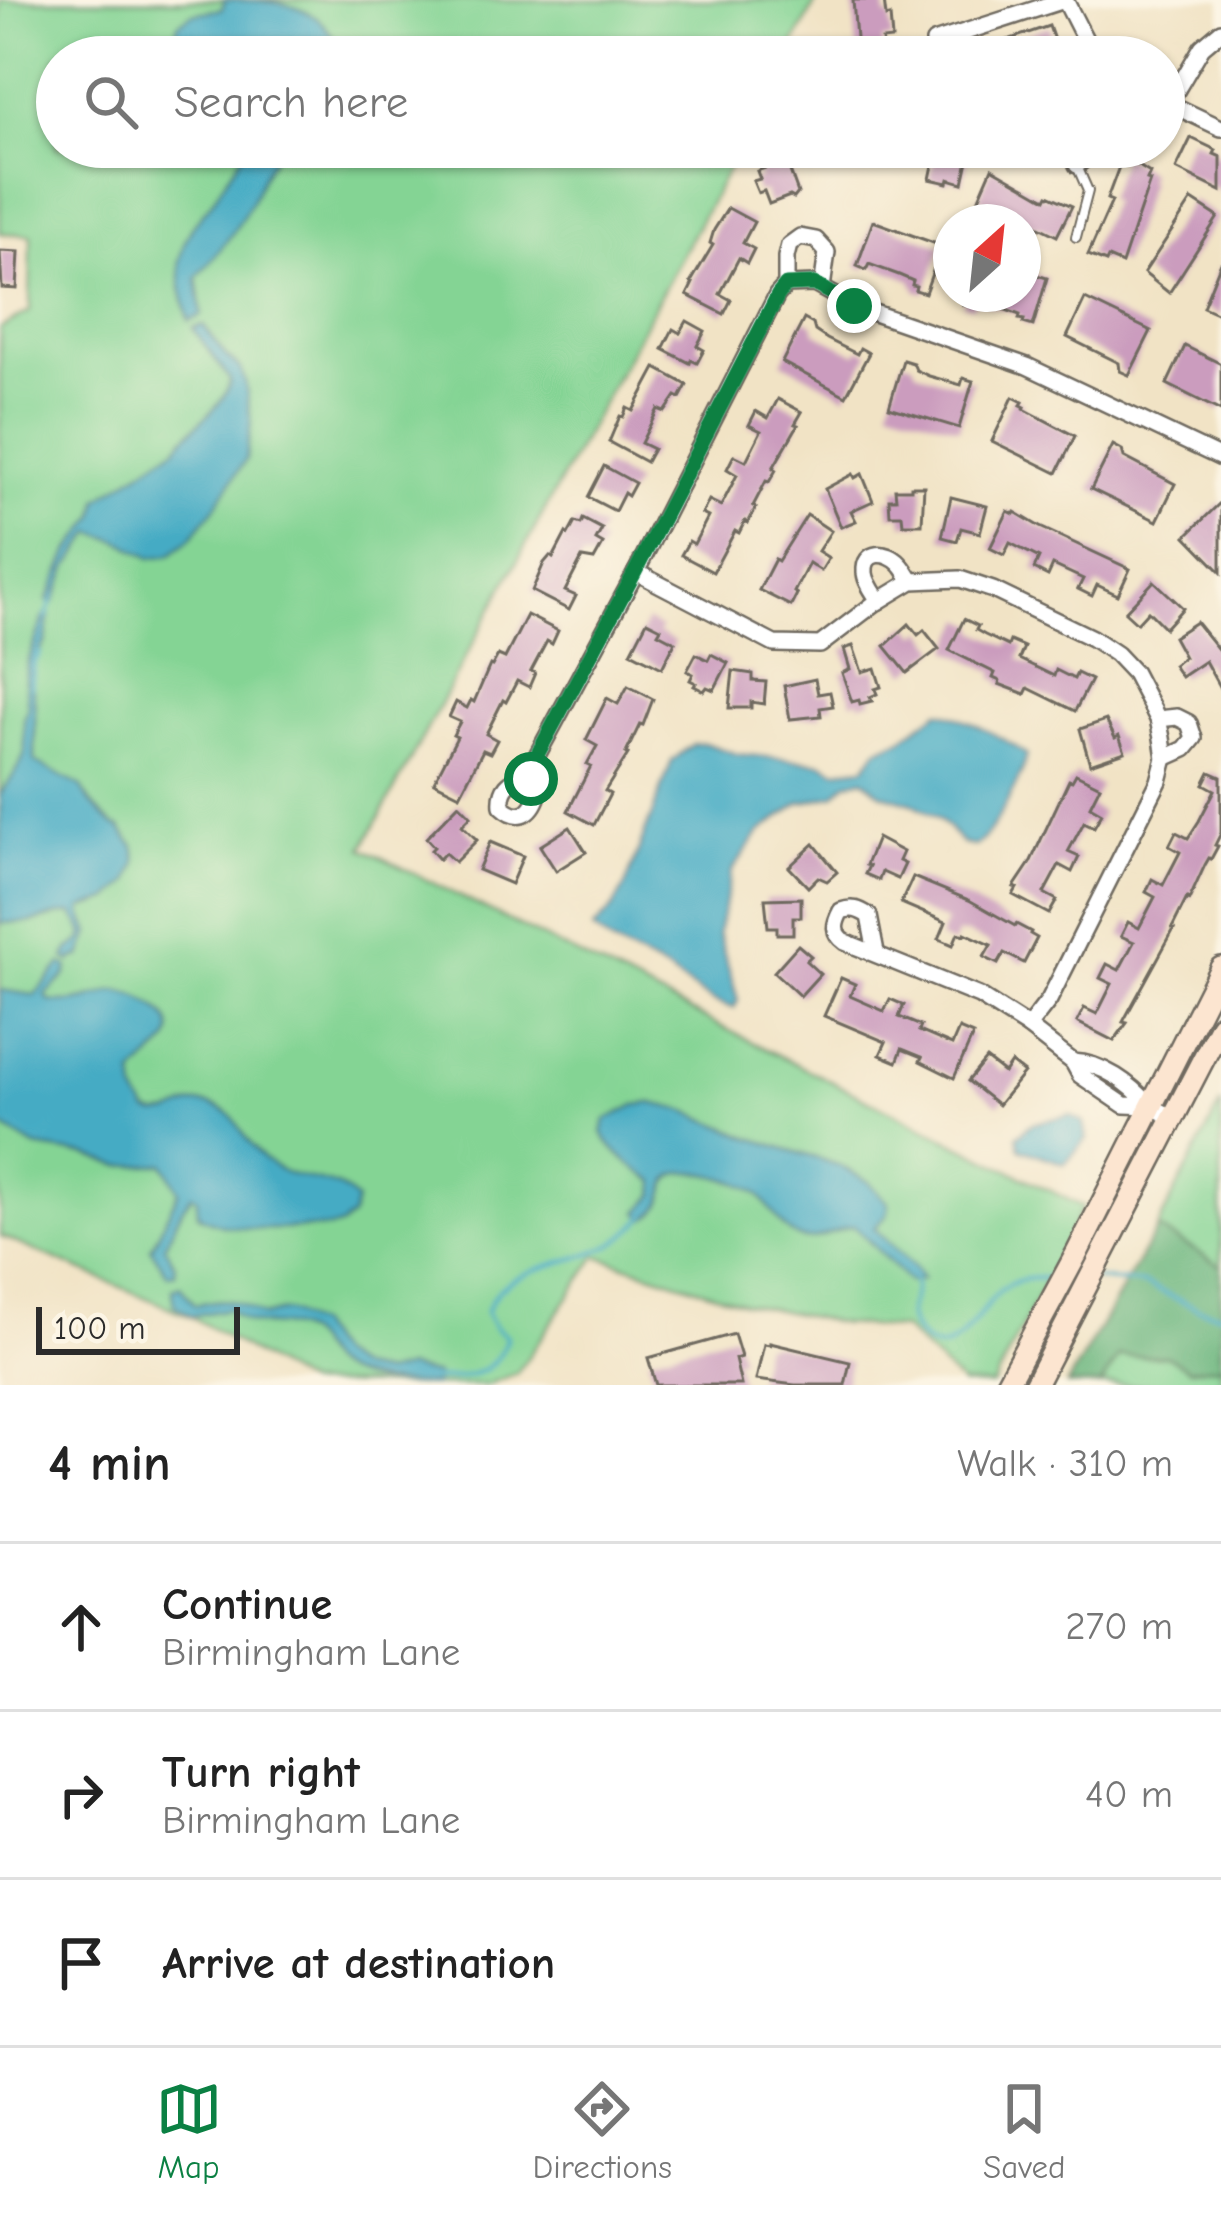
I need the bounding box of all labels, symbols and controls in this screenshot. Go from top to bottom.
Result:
search box [36,36,1185,168]
icon: search [78,69,144,135]
text: Search here [174,76,408,128]
north arrow [933,204,1041,312]
route end [827,279,881,333]
route start [504,752,558,806]
scale bar [36,1301,240,1354]
text: 100 m [54,1309,146,1347]
text: 4 min [48,1434,171,1493]
text: Walk · 310 m [957,1441,1173,1486]
text: Continue [162,1578,332,1630]
icon: ahead [48,1594,114,1660]
text: 270 m [1065,1604,1173,1649]
text: Birmingham Lane [162,1630,460,1675]
text: Turn right [162,1746,360,1798]
icon: right [48,1762,114,1828]
text: 40 m [1085,1772,1173,1817]
text: Birmingham Lane [162,1798,460,1843]
icon: arrive [48,1930,114,1996]
text: Arrive at destination [162,1937,555,1989]
tab: Map [156,2076,222,2186]
tab: Directions [533,2076,672,2186]
tab: Saved [983,2076,1065,2186]

